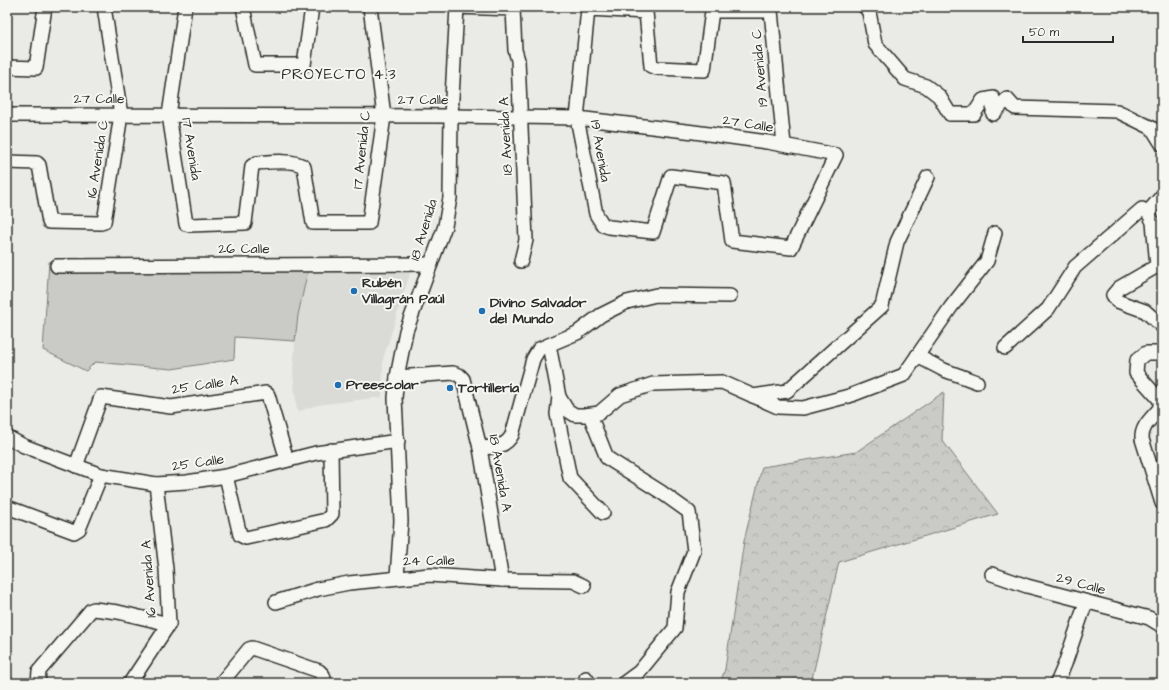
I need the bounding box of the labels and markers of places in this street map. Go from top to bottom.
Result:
place label: Rubén Villagrán Paúl [361,273,445,310]
marker: Rubén Villagrán Paúl [349,286,359,296]
place label: Divino Salvador del Mundo [489,293,587,329]
marker: Divino Salvador del Mundo [477,306,487,316]
place label: Preescolar [346,375,419,395]
place label: Tortillería [457,378,520,398]
marker: Preescolar [333,380,343,390]
marker: Tortillería [445,383,455,393]

